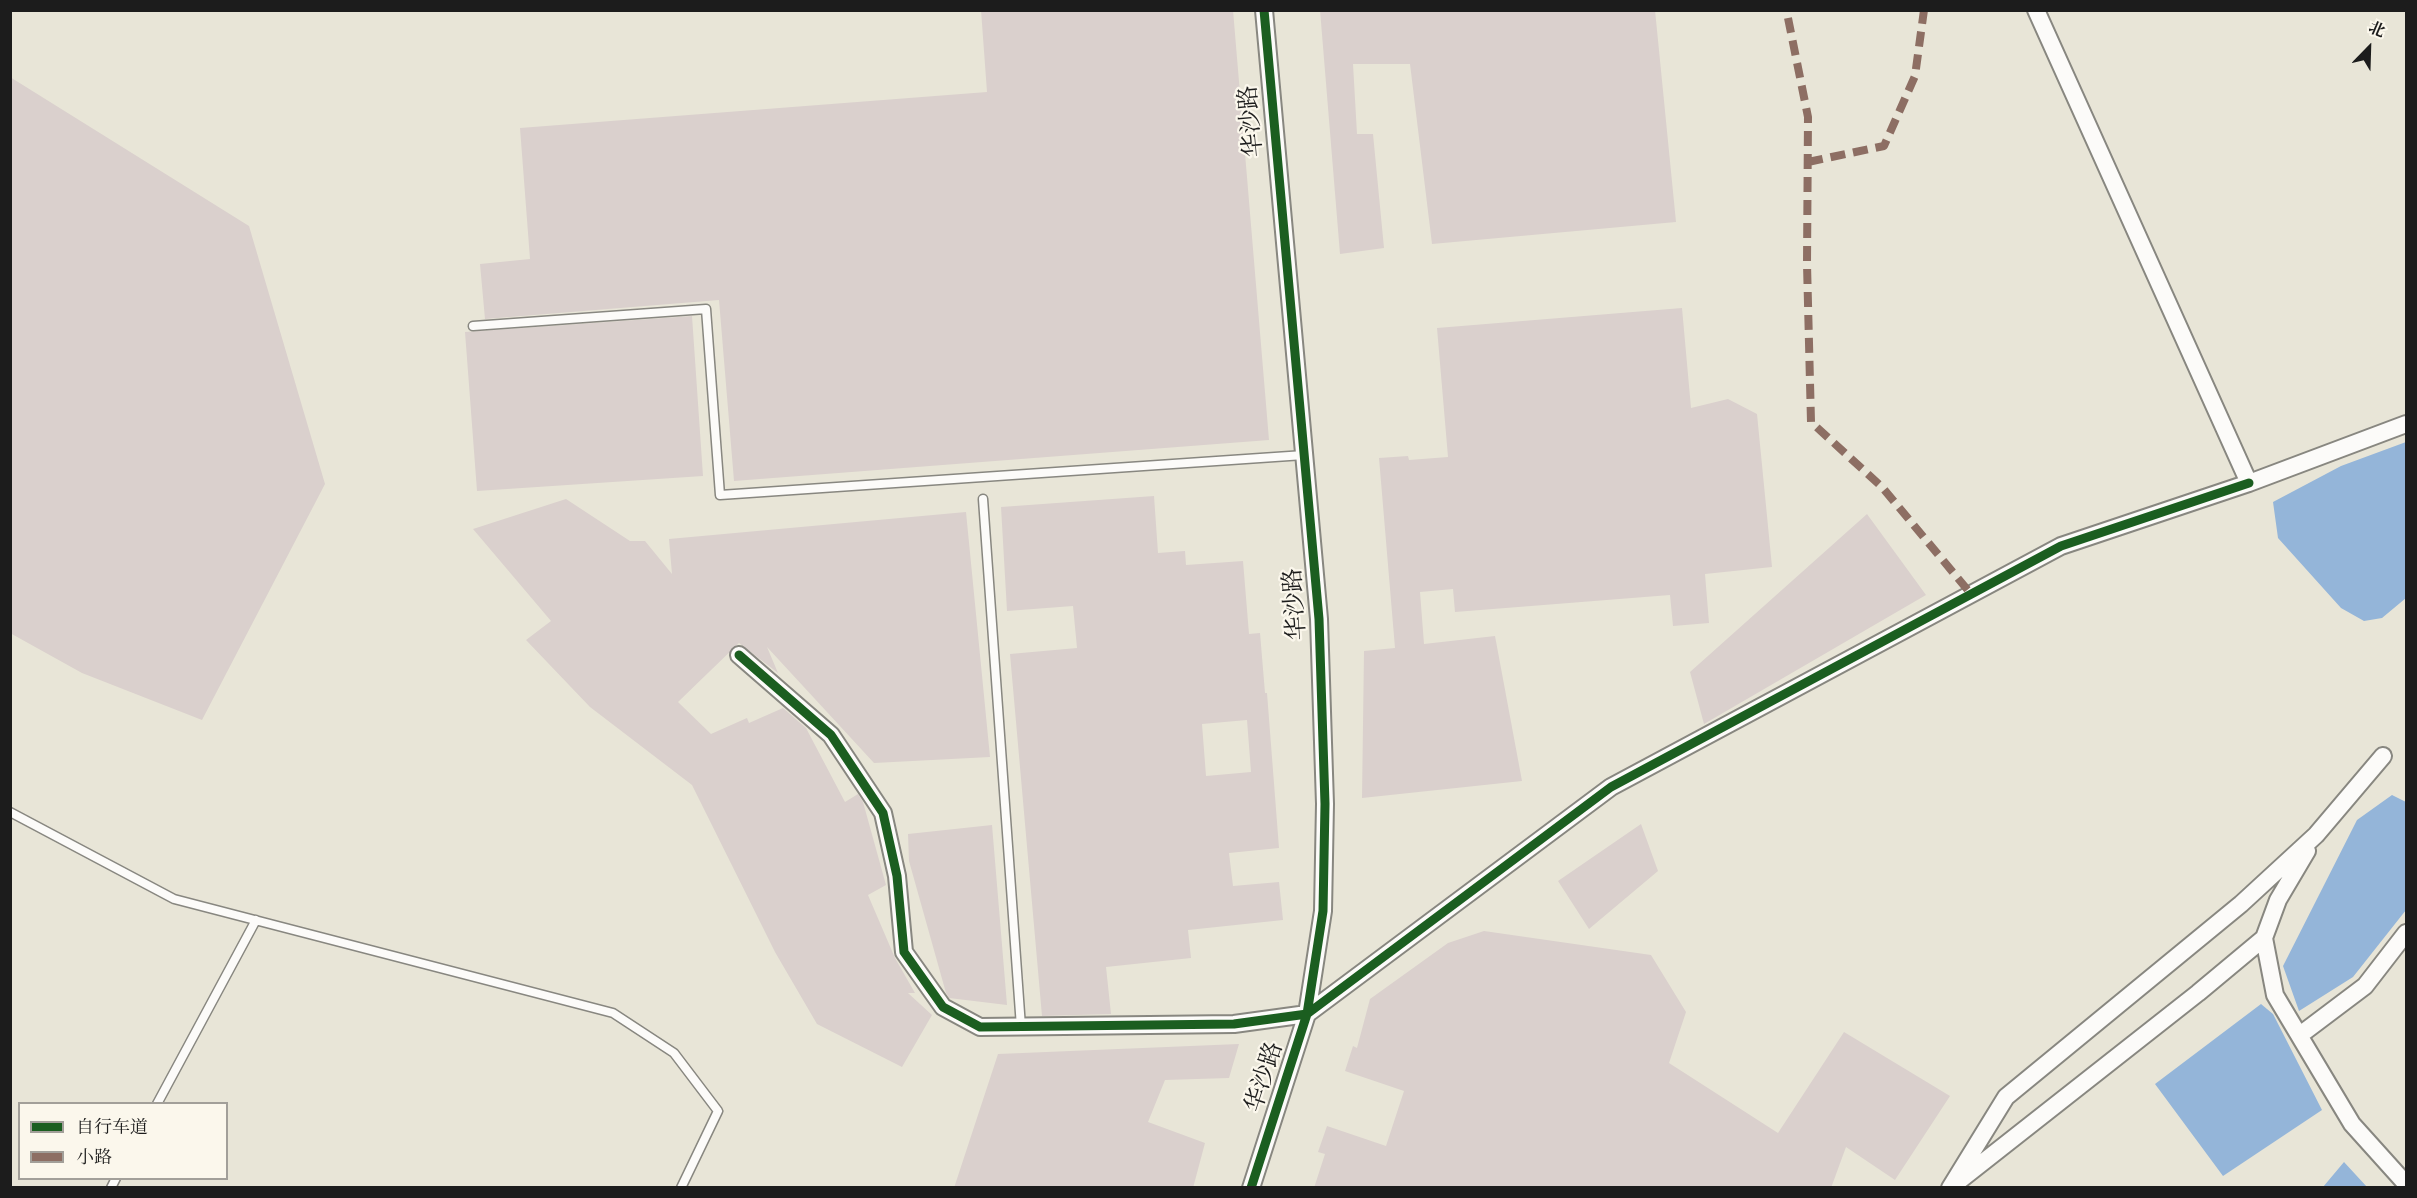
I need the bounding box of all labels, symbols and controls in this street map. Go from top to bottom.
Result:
text: 北 [2364,17,2388,45]
north arrow [2339,18,2399,78]
street label: 华沙路 [1237,84,1271,158]
street label: 华沙路 [1281,567,1315,641]
street label: 华沙路 [1242,1039,1292,1117]
legend [18,1102,228,1180]
text: 自行车道 [76,1116,148,1142]
text: 小路 [76,1146,112,1172]

